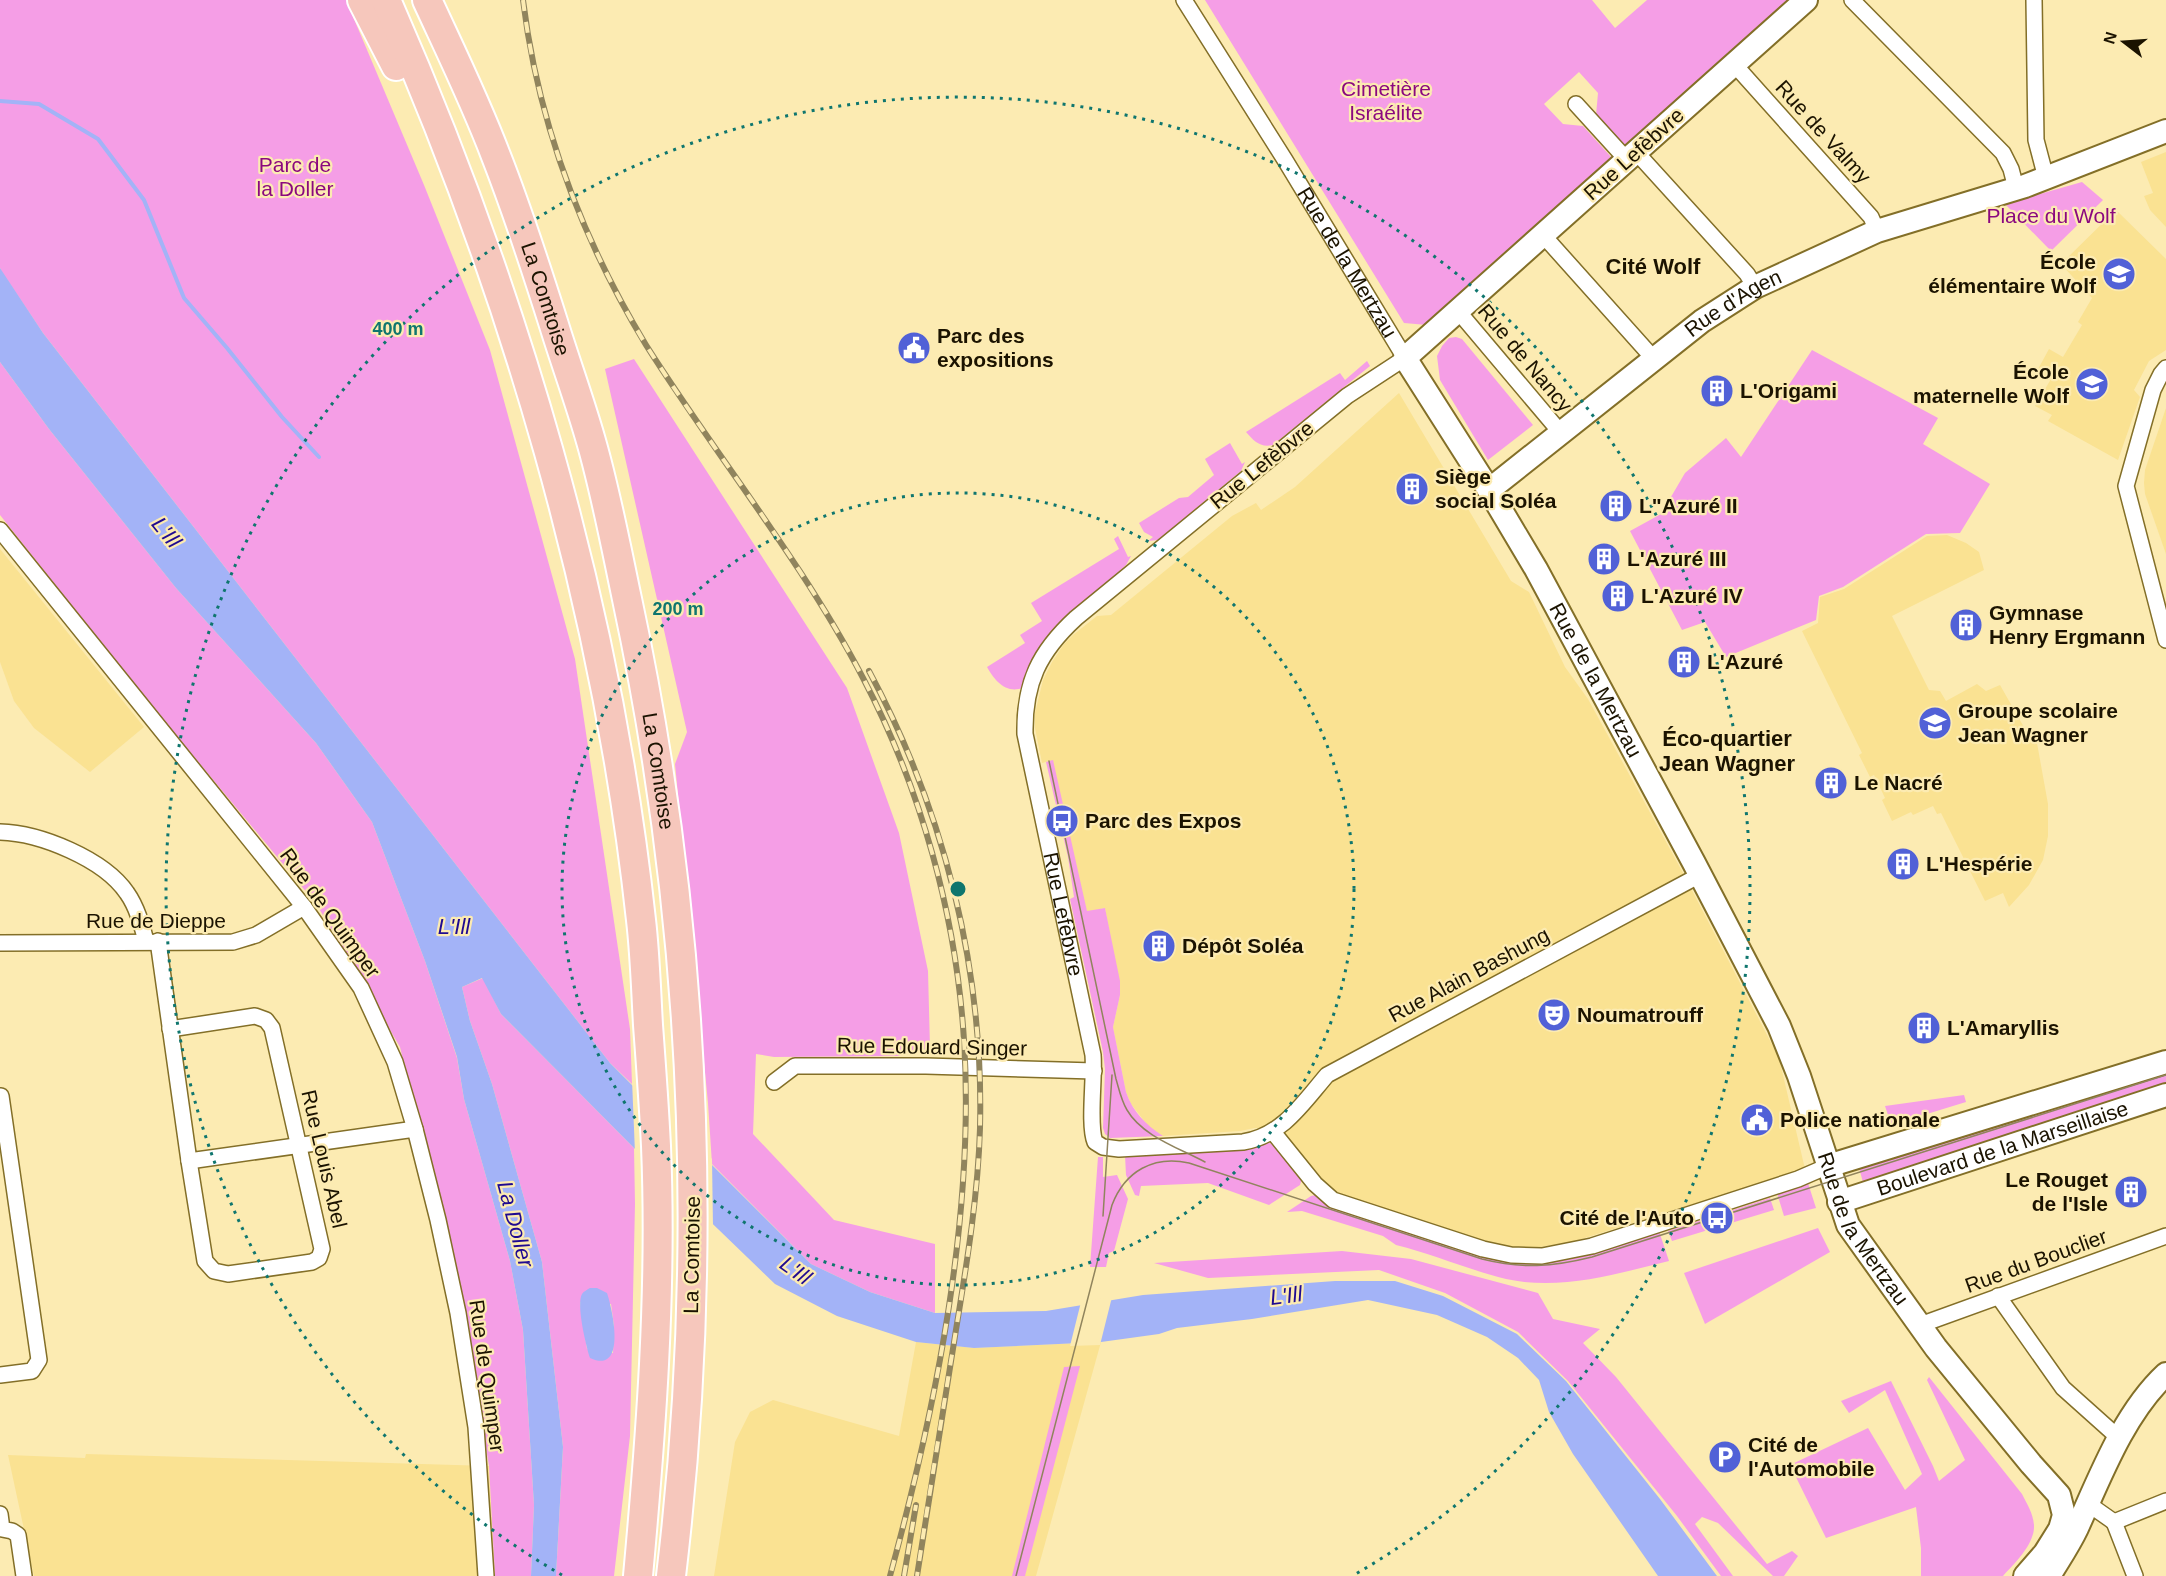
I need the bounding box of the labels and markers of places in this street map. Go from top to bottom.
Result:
place label: École élémentaire Wolf [1928,250,2097,297]
school or university icon: École élémentaire Wolf [2101,256,2137,292]
place label: Parc des expositions [937,324,1054,371]
public building icon: Parc des expositions [896,330,932,366]
place label: École maternelle Wolf [1913,360,2070,407]
school or university icon: École maternelle Wolf [2074,366,2110,402]
building icon: L'Origami [1699,373,1735,409]
place label: L'Origami [1740,379,1837,402]
place label: Siège social Soléa [1435,465,1557,512]
building icon: Siège social Soléa [1394,471,1430,507]
building icon: L"Azuré II [1598,488,1634,524]
place label: L"Azuré II [1639,494,1738,517]
building icon: L'Azuré III [1586,541,1622,577]
place label: L'Azuré III [1627,547,1727,570]
building icon: L'Azuré IV [1600,578,1636,614]
place label: L'Azuré IV [1641,584,1743,607]
place label: Gymnase Henry Ergmann [1989,601,2145,648]
building icon: Gymnase Henry Ergmann [1948,607,1984,643]
building icon: L'Azuré [1666,644,1702,680]
place label: L'Azuré [1707,650,1783,673]
place label: Groupe scolaire Jean Wagner [1958,699,2118,746]
school or university icon: Groupe scolaire Jean Wagner [1917,705,1953,741]
building icon: Le Nacré [1813,765,1849,801]
place label: Le Nacré [1854,771,1943,794]
bus stop icon: Parc des Expos [1044,803,1080,839]
place label: Parc des Expos [1085,809,1241,832]
building icon: L'Hespérie [1885,846,1921,882]
place label: L'Hespérie [1926,852,2033,875]
centre of rings [948,879,968,899]
building icon: Dépôt Soléa [1141,928,1177,964]
place label: Dépôt Soléa [1182,934,1304,957]
theatre icon: Noumatrouff [1536,997,1572,1033]
place label: Noumatrouff [1577,1003,1704,1026]
building icon: L'Amaryllis [1906,1010,1942,1046]
place label: L'Amaryllis [1947,1016,2059,1039]
public building icon: Police nationale [1739,1102,1775,1138]
place label: Police nationale [1780,1108,1940,1131]
place label: Le Rouget de l'Isle [2005,1168,2108,1215]
building icon: Le Rouget de l'Isle [2113,1174,2149,1210]
bus stop icon: Cité de l'Auto [1699,1200,1735,1236]
place label: Cité de l'Auto [1560,1206,1694,1229]
place label: Cité de l'Automobile [1748,1433,1874,1480]
parking icon: Cité de l'Automobile [1707,1439,1743,1475]

